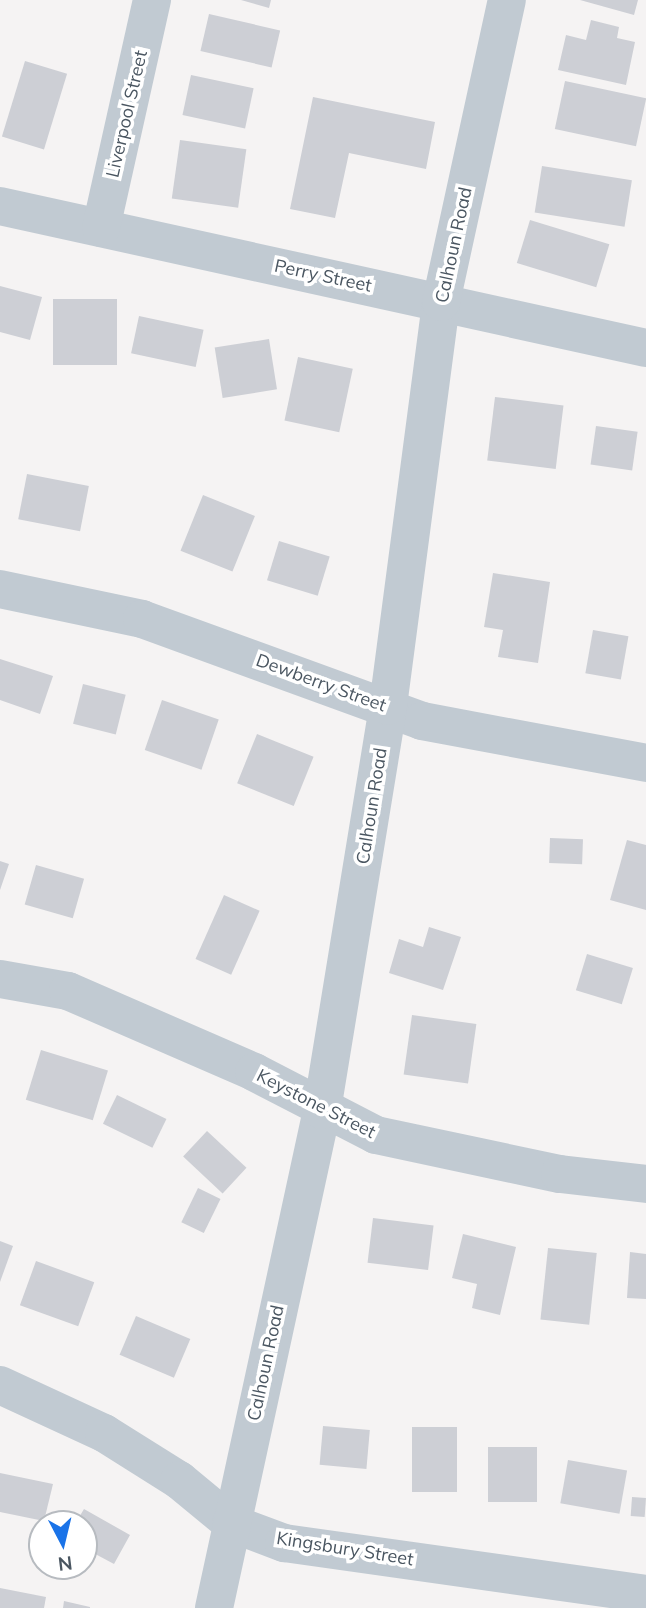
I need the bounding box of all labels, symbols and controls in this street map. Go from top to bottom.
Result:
street label: Liverpool Street [102,48,152,180]
street label: Calhoun Road [431,185,477,305]
street label: Perry Street [272,255,374,297]
street label: Dewberry Street [253,649,389,717]
street label: Calhoun Road [352,746,392,866]
street label: Keystone Street [253,1065,379,1143]
street label: Calhoun Road [243,1303,289,1423]
north arrow [28,1510,98,1580]
street label: Kingsbury Street [275,1528,415,1570]
text: N [57,1551,74,1577]

